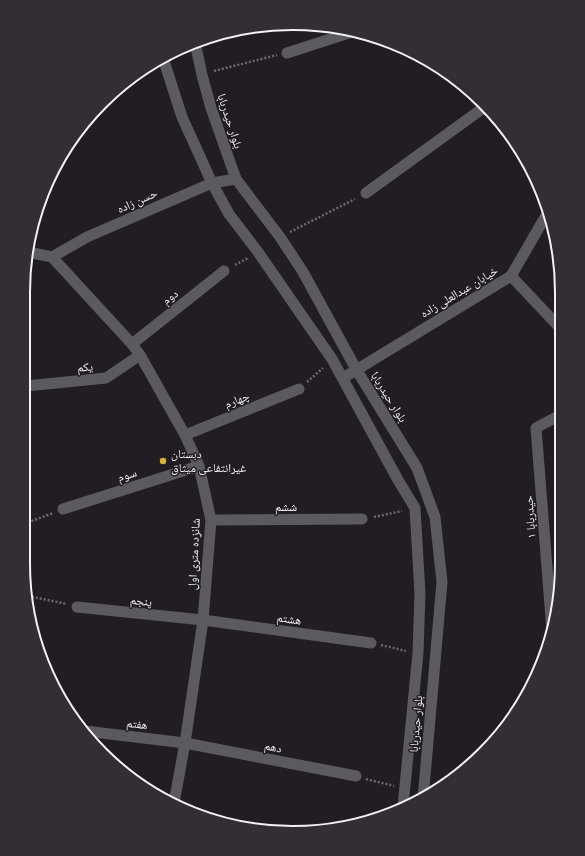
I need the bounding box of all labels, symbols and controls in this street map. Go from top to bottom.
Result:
street label: بلوار حیدربابا [214,91,246,150]
street label: حسن زاده [114,185,160,216]
street label: خیابان عبدالعلی زاده [417,262,501,321]
street label: دوم [159,286,181,308]
street label: یکم [76,358,94,376]
street label: بلوار حیدربابا [368,369,411,425]
street label: چهارم [222,388,252,412]
place label: دبستان غیرانتفاعی میثاق [171,446,246,475]
marker: دبستان غیرانتفاعی میثاق [158,456,168,466]
street label: سوم [115,464,139,486]
street label: حیدربابا ۱ [520,495,539,539]
street label: ششم [275,499,297,515]
street label: شانزده متری اول [184,518,203,590]
street label: پنجم [129,592,153,610]
street label: هشتم [276,609,302,629]
street label: بلوار حیدربابا [406,695,426,753]
street label: هفتم [125,715,149,733]
street label: دهم [263,737,283,757]

